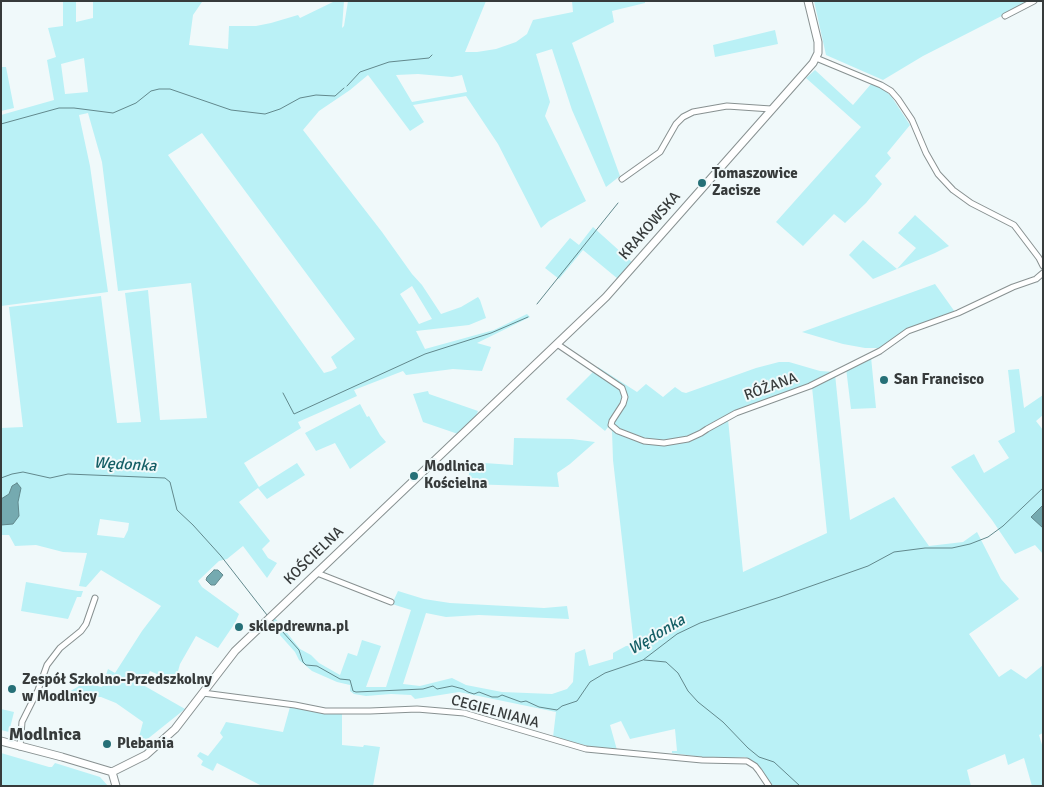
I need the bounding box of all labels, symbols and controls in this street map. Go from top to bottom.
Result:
place label: Tomaszowice Zacisze [712,165,798,200]
marker: Tomaszowice Zacisze [696,177,708,189]
street label: KRAKOWSKA [615,188,685,264]
street label: RÓŻANA [742,369,800,405]
place label: San Francisco [894,371,984,389]
marker: San Francisco [878,374,890,386]
water label: Wędonka [93,454,157,476]
place label: Modlnica Kościelna [424,458,487,493]
marker: Modlnica Kościelna [408,470,420,482]
street label: KOŚCIELNA [280,523,348,589]
water label: Wędonka [625,611,689,659]
place label: sklepdrewna.pl [249,618,349,636]
marker: sklepdrewna.pl [233,621,245,633]
place label: Zespół Szkolno-Przedszkolny w Modlnicy [22,671,212,706]
marker: Zespół Szkolno-Przedszkolny w Modlnicy [6,683,18,695]
street label: CEGIELNIANA [449,692,541,732]
district label: Modlnica [9,724,81,746]
place label: Plebania [117,735,174,753]
marker: Plebania [101,738,113,750]

